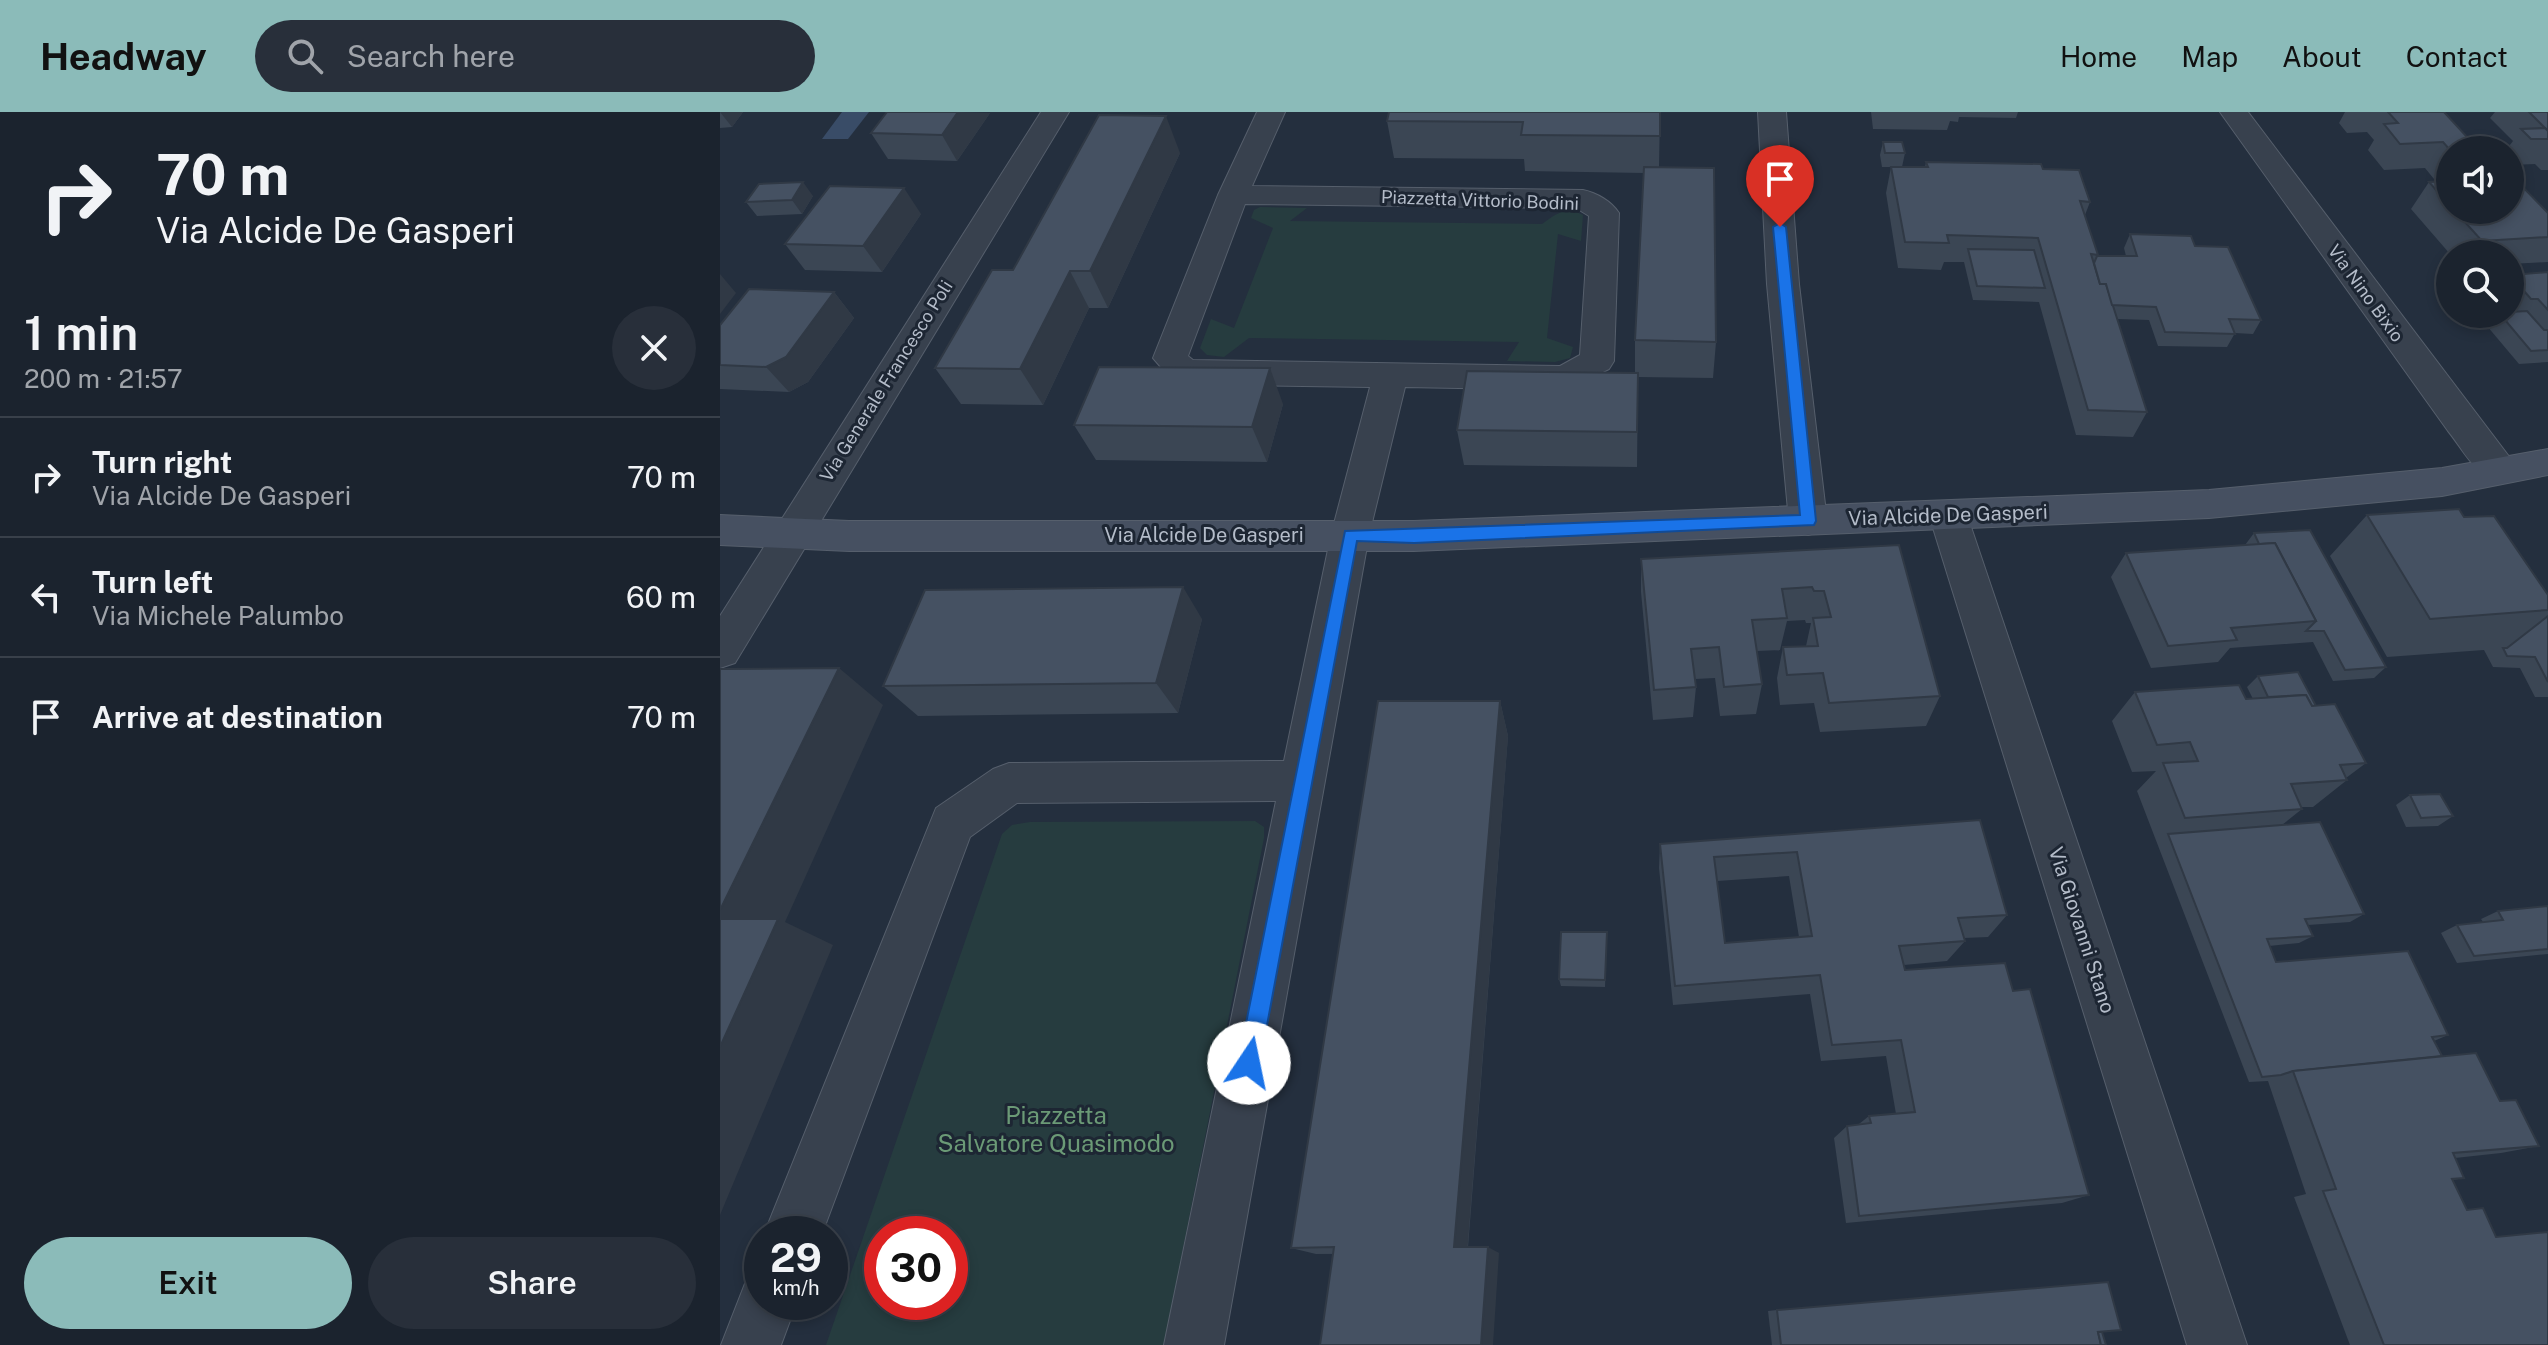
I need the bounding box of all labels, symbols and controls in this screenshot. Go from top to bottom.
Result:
search box [255,20,815,92]
text: Headway [40,34,207,79]
icon: search [283,34,327,78]
text: Search here [347,38,515,74]
text: Home [2060,40,2137,73]
text: Map [2181,40,2238,73]
text: About [2282,40,2362,73]
text: Contact [2406,40,2508,73]
map controls [2436,136,2524,328]
button: sound [2436,136,2524,224]
text: 70 m [156,142,289,208]
icon: right [24,144,128,248]
pin [1746,145,1814,227]
icon: arrive [1758,157,1802,201]
street label: Piazzetta Vittorio Bodini [1381,186,1579,214]
text: Via Alcide De Gasperi [156,209,515,251]
street label: Via Nino Bixio [2324,240,2408,346]
button: search [2436,240,2524,328]
street label: Via Generale Francesco Poli [815,277,957,485]
text: 1 min [24,304,138,361]
button: close [612,306,696,390]
text: 200 m · 21:57 [24,363,183,394]
text: Turn right [92,444,232,480]
icon: right [24,455,68,499]
text: 70 m [627,459,696,495]
text: Via Alcide De Gasperi [92,480,351,511]
street label: Via Alcide De Gasperi [1848,500,2048,530]
street label: Via Alcide De Gasperi [1104,523,1304,547]
text: Turn left [92,564,213,600]
icon: left [24,575,68,619]
text: 60 m [626,579,696,615]
text: Via Michele Palumbo [92,600,344,631]
icon: arrive [24,695,68,739]
text: Arrive at destination [92,699,383,735]
text: 70 m [627,699,696,735]
street label: Via Giovanni Stano [2044,844,2120,1016]
position arrow [1207,1021,1291,1105]
park label: Piazzetta Salvatore Quasimodo [937,1101,1175,1157]
speed limit sign: 30 [864,1216,968,1320]
text: 29 [770,1234,822,1281]
button: Exit [24,1237,352,1329]
button: Share [368,1237,696,1329]
text: km/h [772,1276,820,1300]

